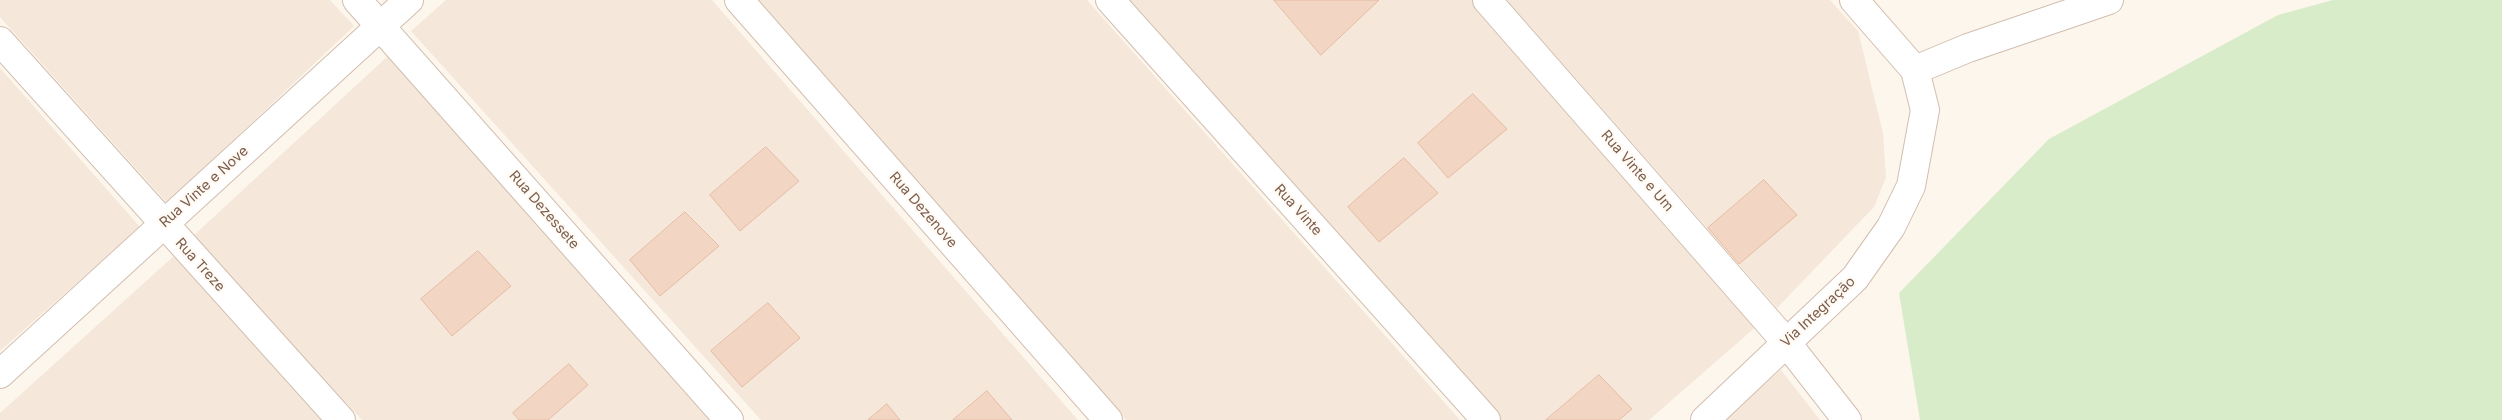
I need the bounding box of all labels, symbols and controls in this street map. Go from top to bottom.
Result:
street label: Rua Vinte e Um [1597,127,1677,215]
street label: Rua Vinte e Nove [156,143,252,231]
street label: Rua Dezessete [505,167,583,253]
street label: Rua Dezenove [886,169,960,251]
street label: Rua Vinte [1271,181,1325,239]
street label: Rua Treze [172,235,228,295]
street label: Via Integração [1777,273,1859,351]

